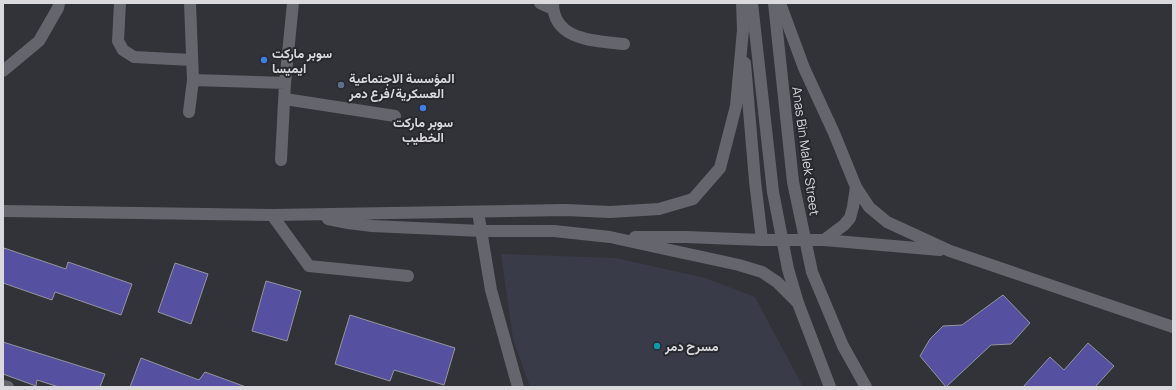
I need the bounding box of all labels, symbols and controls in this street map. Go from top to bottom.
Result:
place label: سوبر ماركت ايميسا [272,44,332,77]
marker: سوبر ماركت ايميسا [259,55,269,65]
place label: المؤسسة الاجتماعية العسكرية/فرع دمر [348,69,455,102]
marker: المؤسسة الاجتماعية العسكرية/فرع دمر [336,80,346,90]
street label: Anas Bin Malek Street [788,85,824,217]
marker: سوبر ماركت الخطيب [418,103,428,113]
place label: سوبر ماركت الخطيب [393,113,453,146]
place label: مسرح دمر [664,337,718,355]
marker: مسرح دمر [652,341,662,351]

